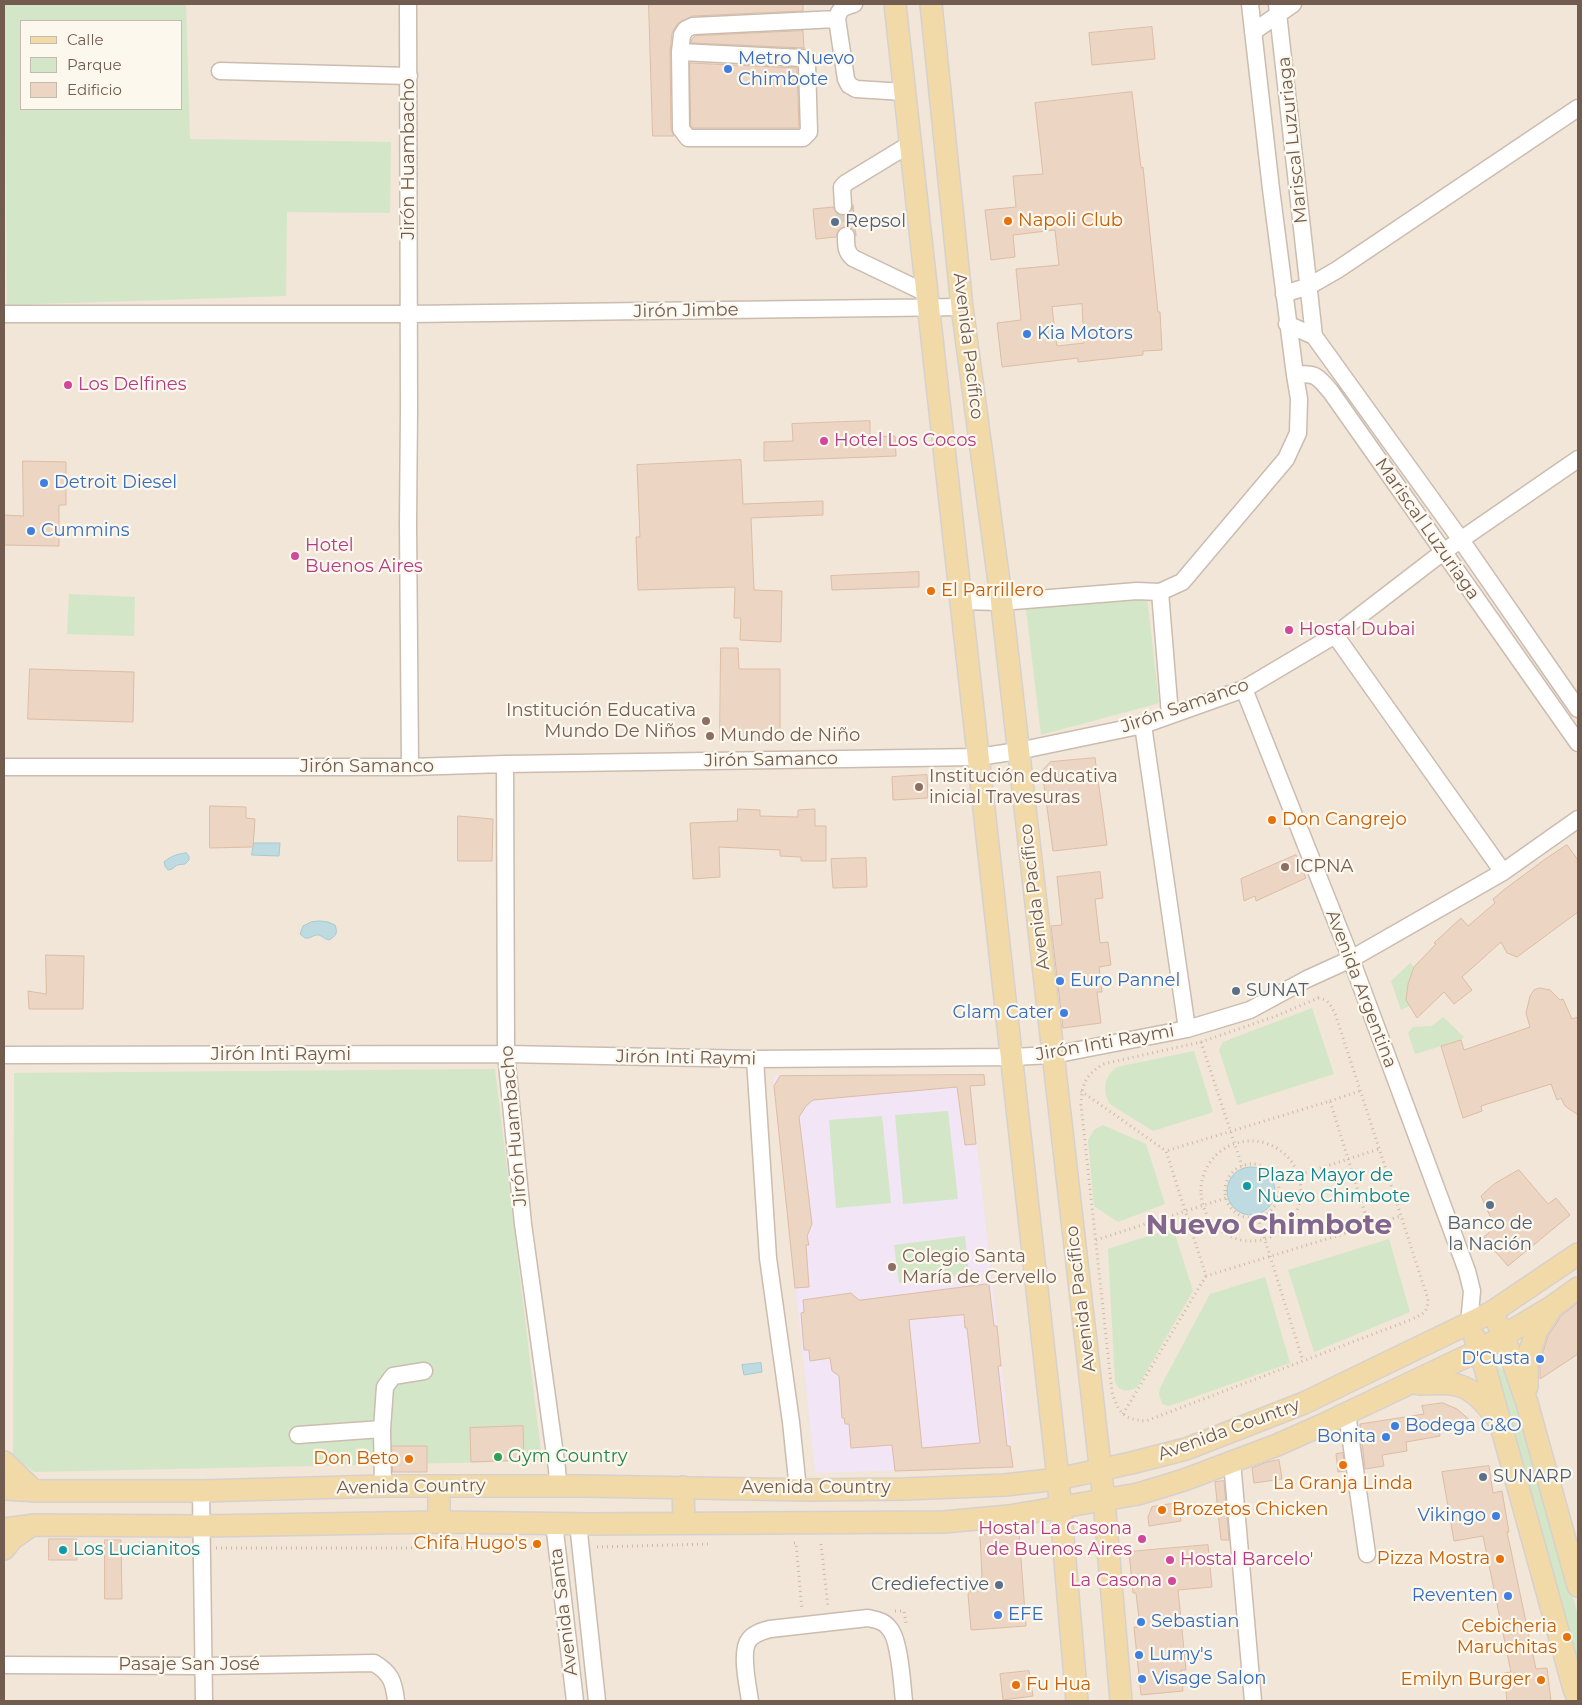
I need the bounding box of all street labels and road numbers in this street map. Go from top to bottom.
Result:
street label: Mariscal Luzuriaga [1273,55,1313,225]
street label: Jirón Huambacho [398,78,420,240]
street label: Avenida Pacífico [948,271,988,421]
street label: Jirón Jimbe [633,299,739,323]
street label: Mariscal Luzuriaga [1370,454,1484,604]
street label: Jirón Samanco [1118,674,1252,738]
street label: Jirón Samanco [704,748,838,772]
street label: Jirón Samanco [300,756,434,778]
street label: Avenida Pacífico [1015,822,1055,972]
street label: Avenida Argentina [1321,907,1401,1071]
street label: Jirón Inti Raymi [1034,1020,1176,1066]
street label: Jirón Inti Raymi [211,1044,351,1066]
street label: Jirón Huambacho [496,1045,532,1207]
street label: Jirón Inti Raymi [616,1046,756,1070]
street label: Avenida Pacífico [1061,1224,1101,1374]
street label: Avenida Country [1155,1394,1303,1466]
street label: Avenida Country [336,1475,486,1499]
street label: Avenida Country [741,1477,891,1499]
street label: Avenida Santa [545,1547,583,1677]
street label: Pasaje San José [118,1654,260,1676]

